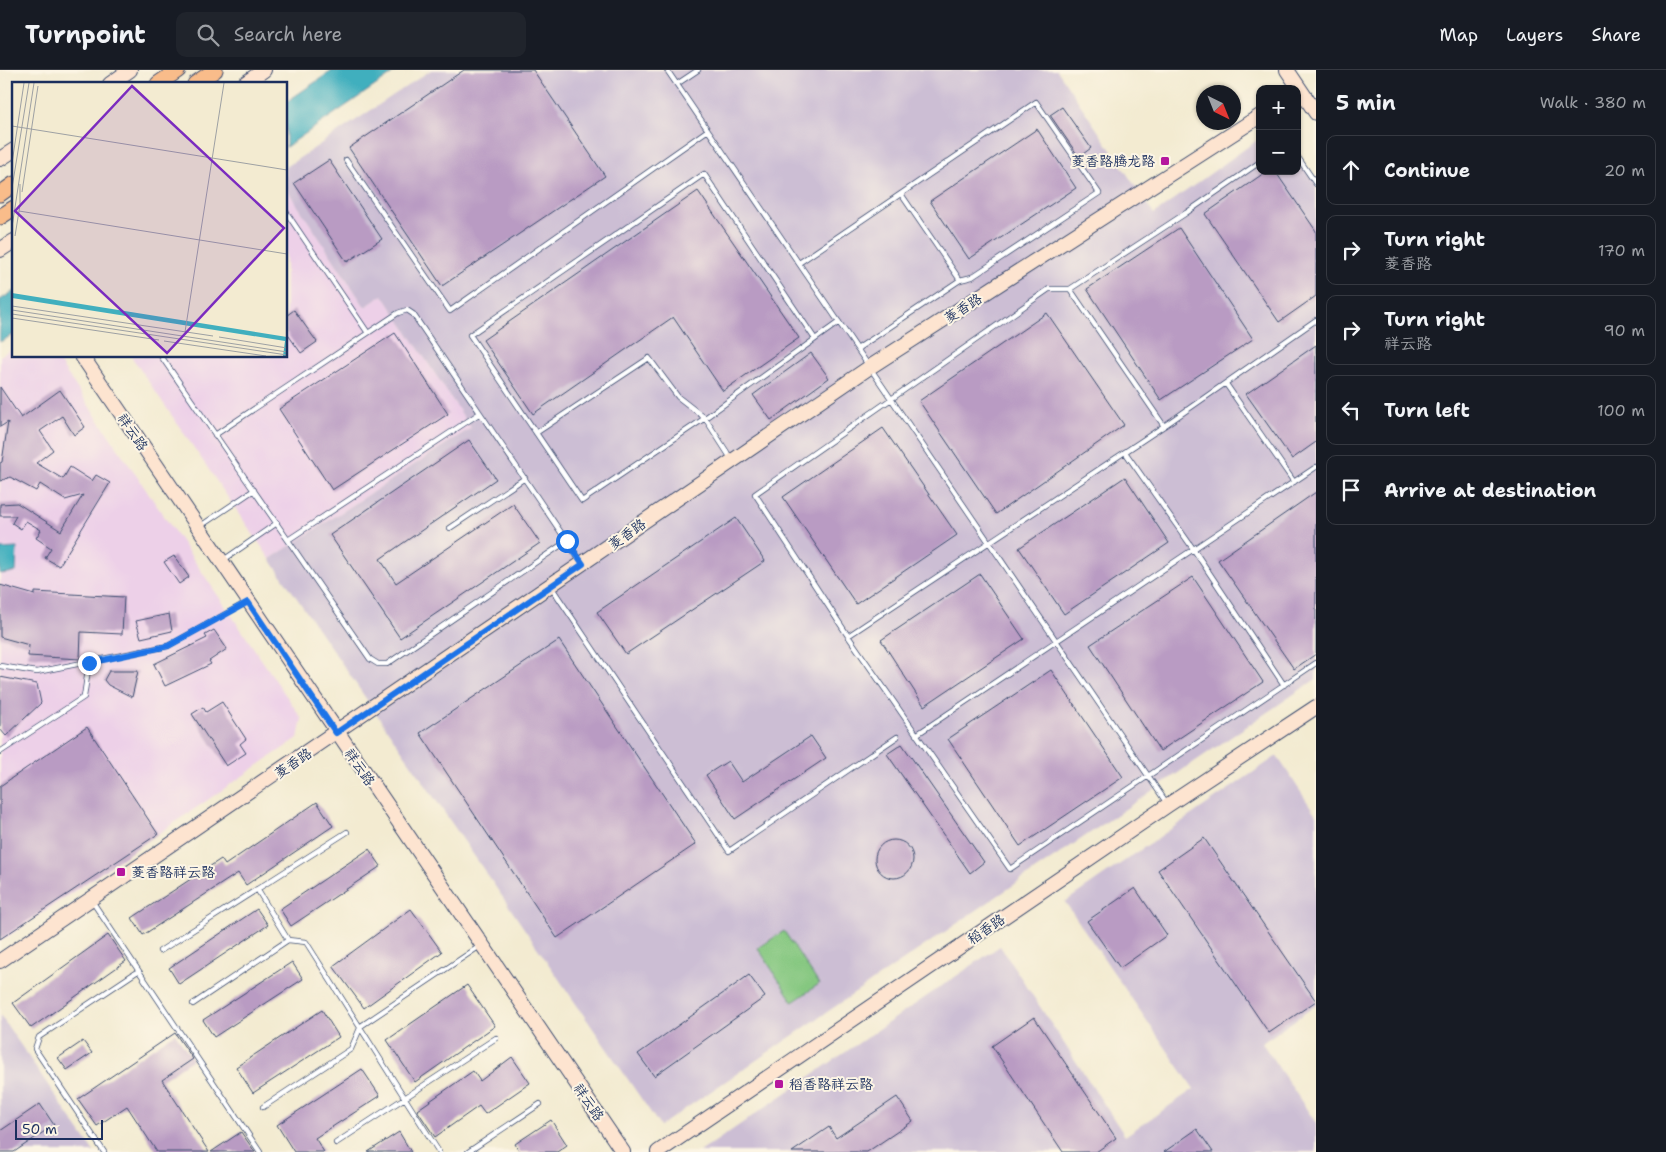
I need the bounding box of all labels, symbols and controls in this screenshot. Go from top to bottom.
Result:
search box [176,12,526,57]
text: Turnpoint [25,19,146,51]
icon: search [194,21,222,49]
text: Search here [234,22,342,47]
text: Map [1440,23,1478,47]
text: Layers [1506,23,1563,47]
text: Share [1591,23,1641,47]
inset map [12,82,288,358]
north arrow [1196,85,1241,130]
map controls [1256,85,1301,175]
button: + [1256,85,1301,130]
text: 5 min [1336,89,1396,117]
text: Walk · 380 m [1540,92,1646,113]
button: − [1256,130,1301,175]
place label: 菱香路腾龙路 [1071,152,1155,170]
marker: 菱香路腾龙路 [1159,155,1171,167]
icon: ahead [1337,156,1365,184]
text: Continue [1384,158,1470,183]
text: 20 m [1604,160,1645,181]
text: Turn right [1384,227,1485,252]
icon: right [1337,236,1365,264]
text: 170 m [1598,240,1645,261]
text: 菱香路 [1384,253,1432,274]
street label: 菱香路 [940,289,986,327]
text: Turn right [1384,307,1485,332]
icon: right [1337,316,1365,344]
text: 90 m [1604,320,1645,341]
text: 祥云路 [1384,333,1432,354]
icon: left [1337,396,1365,424]
text: Turn left [1384,398,1470,423]
text: 100 m [1597,400,1645,421]
street label: 祥云路 [114,410,152,454]
icon: arrive [1337,476,1365,504]
text: Arrive at destination [1384,478,1596,503]
street label: 菱香路 [605,515,649,553]
route start [556,530,579,553]
route end [78,652,101,675]
street label: 菱香路 [271,744,315,782]
street label: 祥云路 [341,745,379,789]
place label: 菱香路祥云路 [131,863,215,881]
marker: 菱香路祥云路 [115,866,127,878]
street label: 稻香路 [964,910,1008,948]
place label: 稻香路祥云路 [789,1075,873,1093]
marker: 稻香路祥云路 [773,1078,785,1090]
street label: 祥云路 [570,1080,608,1124]
scale bar [15,1117,102,1140]
text: 50 m [22,1120,57,1138]

